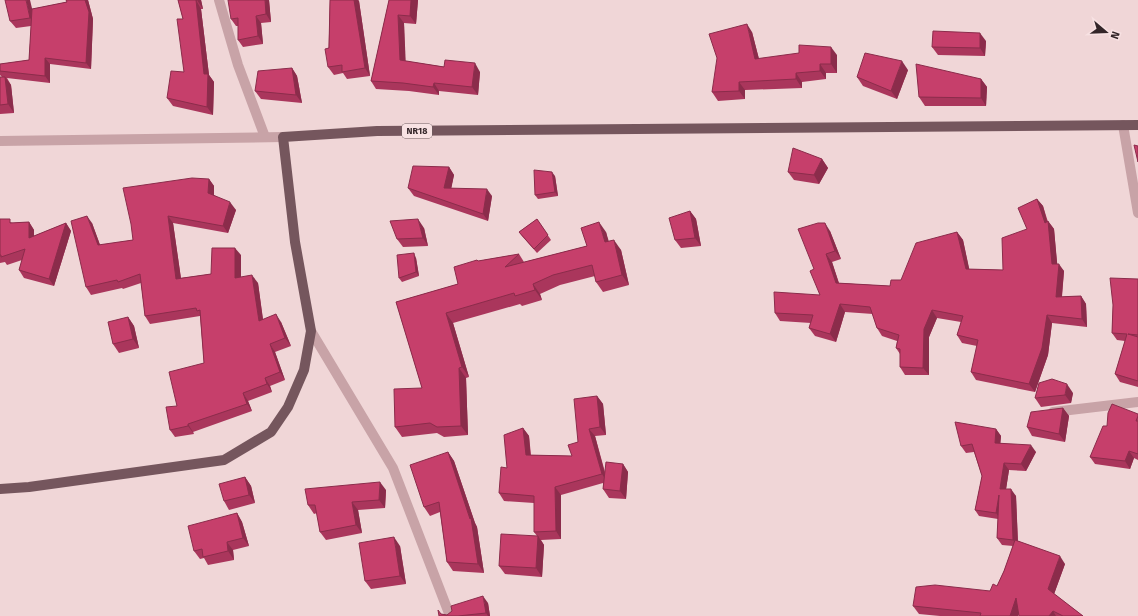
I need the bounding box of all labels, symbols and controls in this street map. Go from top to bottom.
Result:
north arrow [1086,12,1126,52]
text: N [1108,30,1122,41]
road number: NR18 [402,124,432,138]

